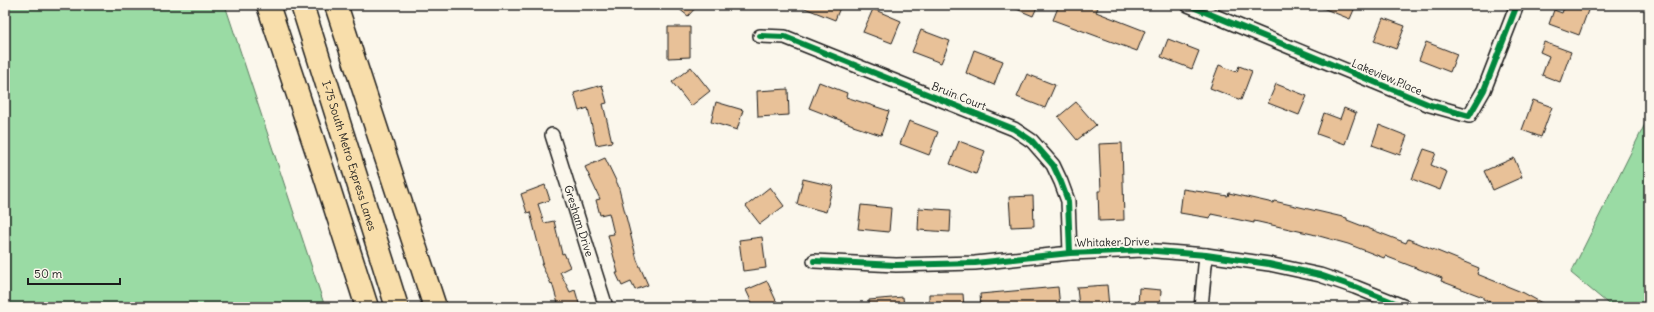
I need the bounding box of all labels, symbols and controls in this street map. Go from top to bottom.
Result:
street label: Lakeview Place [1350,56,1424,98]
street label: I-75 South Metro Express Lanes [319,79,380,233]
street label: Bruin Court [930,79,989,113]
street label: Gresham Drive [561,183,597,258]
street label: Whitaker Drive [1076,234,1150,250]
scale bar [28,260,120,286]
text: 50 m [34,266,63,281]

